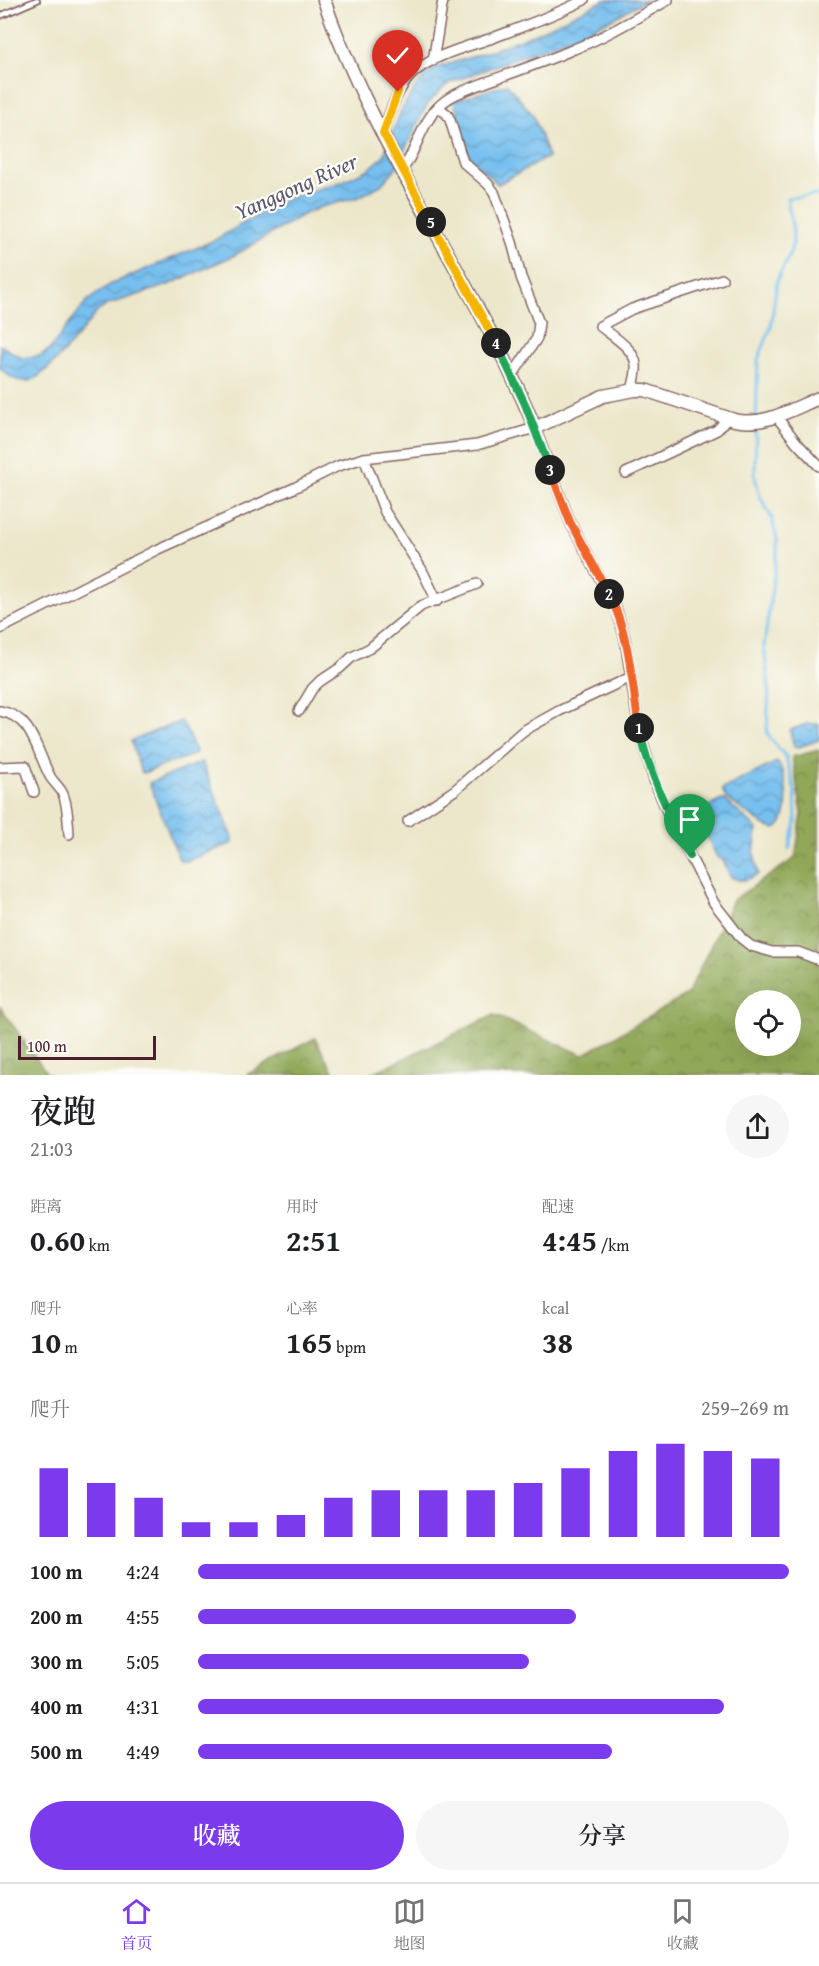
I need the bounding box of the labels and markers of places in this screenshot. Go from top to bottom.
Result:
pin [372,30,423,92]
pin: 5 [416,207,446,237]
pin: 4 [481,328,511,358]
pin: 3 [535,455,565,485]
pin: 2 [594,579,624,609]
pin: 1 [624,713,654,743]
pin [664,794,715,856]

